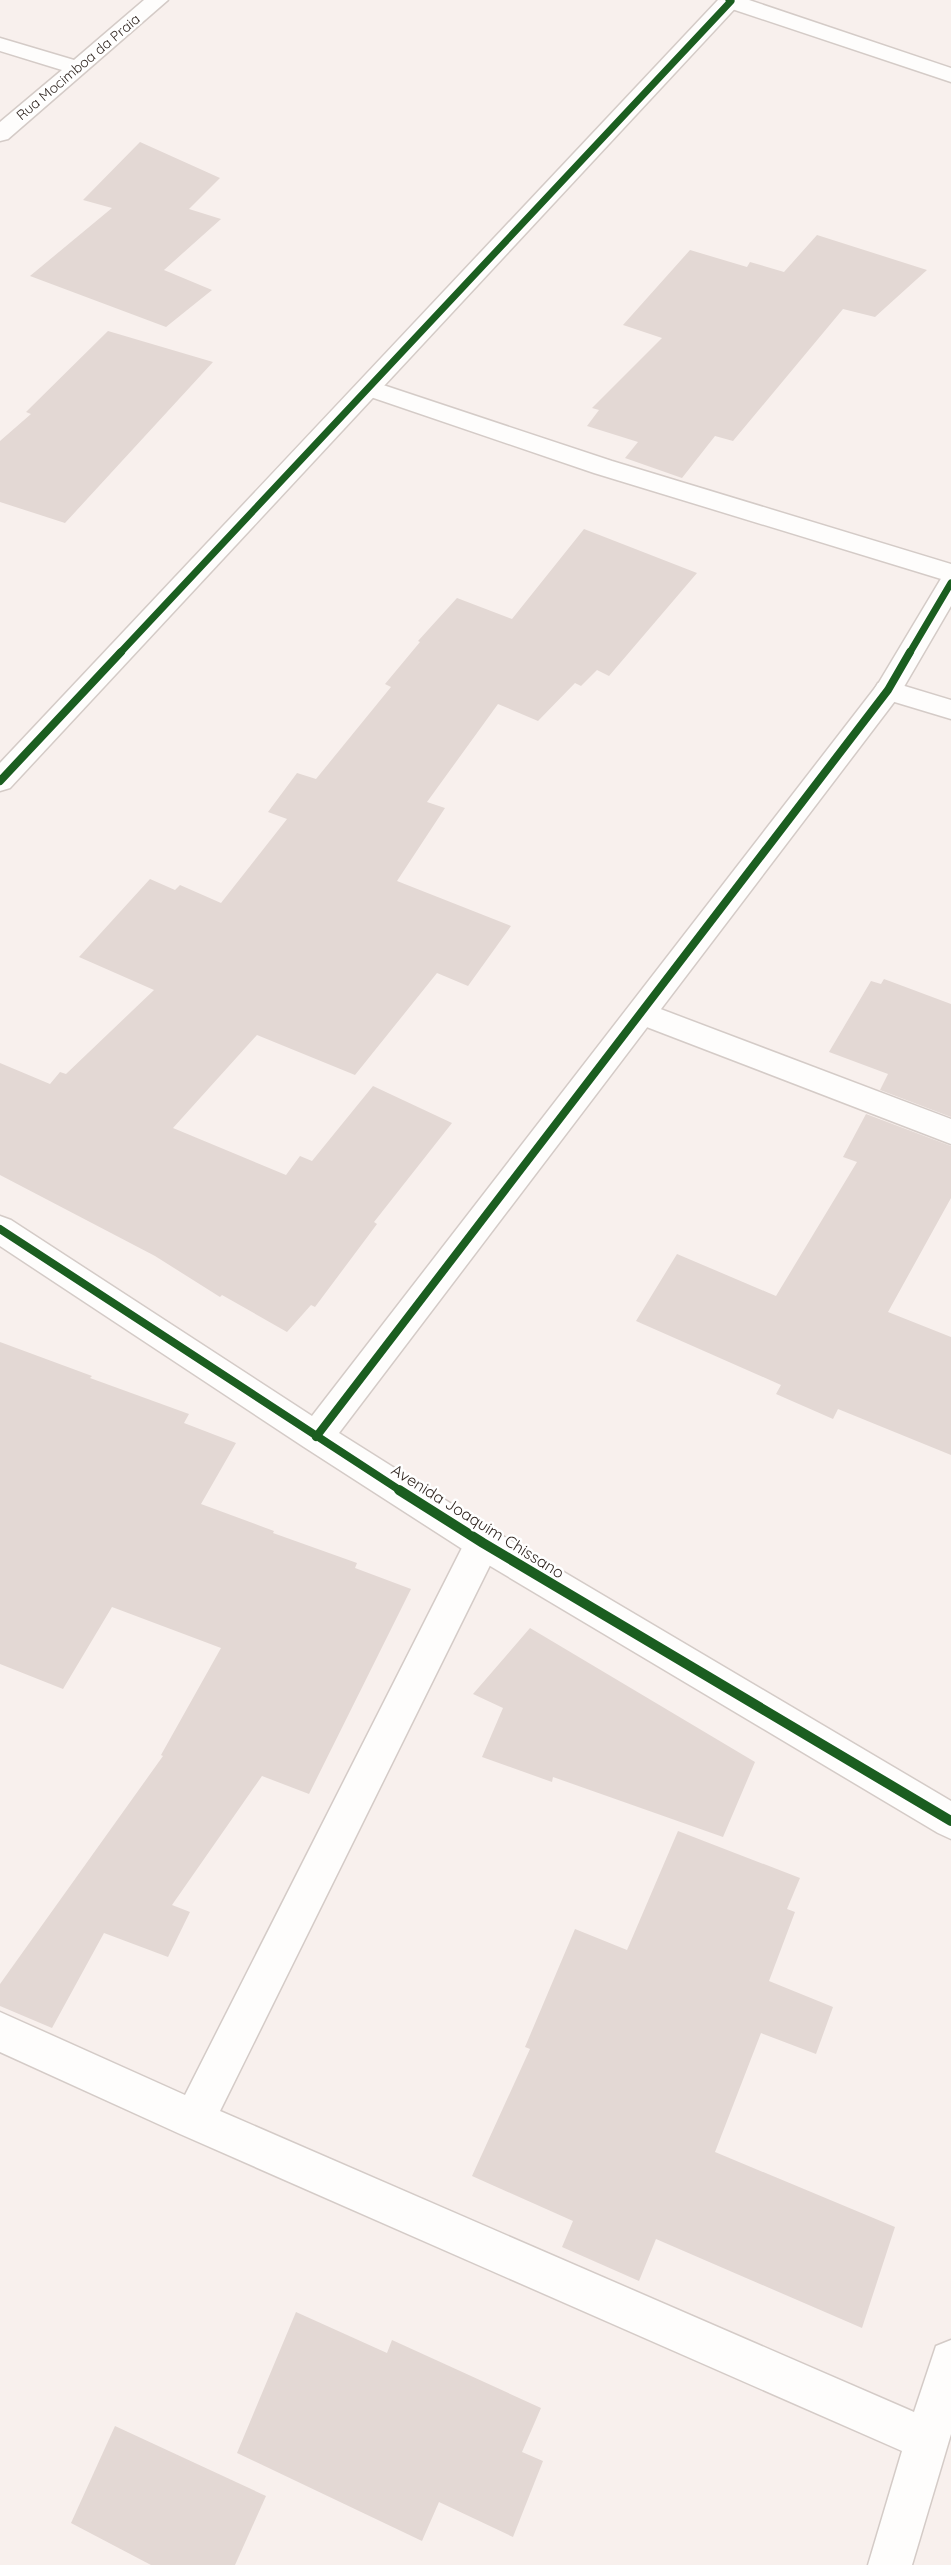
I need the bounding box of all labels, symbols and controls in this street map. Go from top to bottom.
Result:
street label: Rua Mocimboa da Praia [12,10,144,124]
street label: Avenida Joaquim Chissano [388,1459,568,1583]

